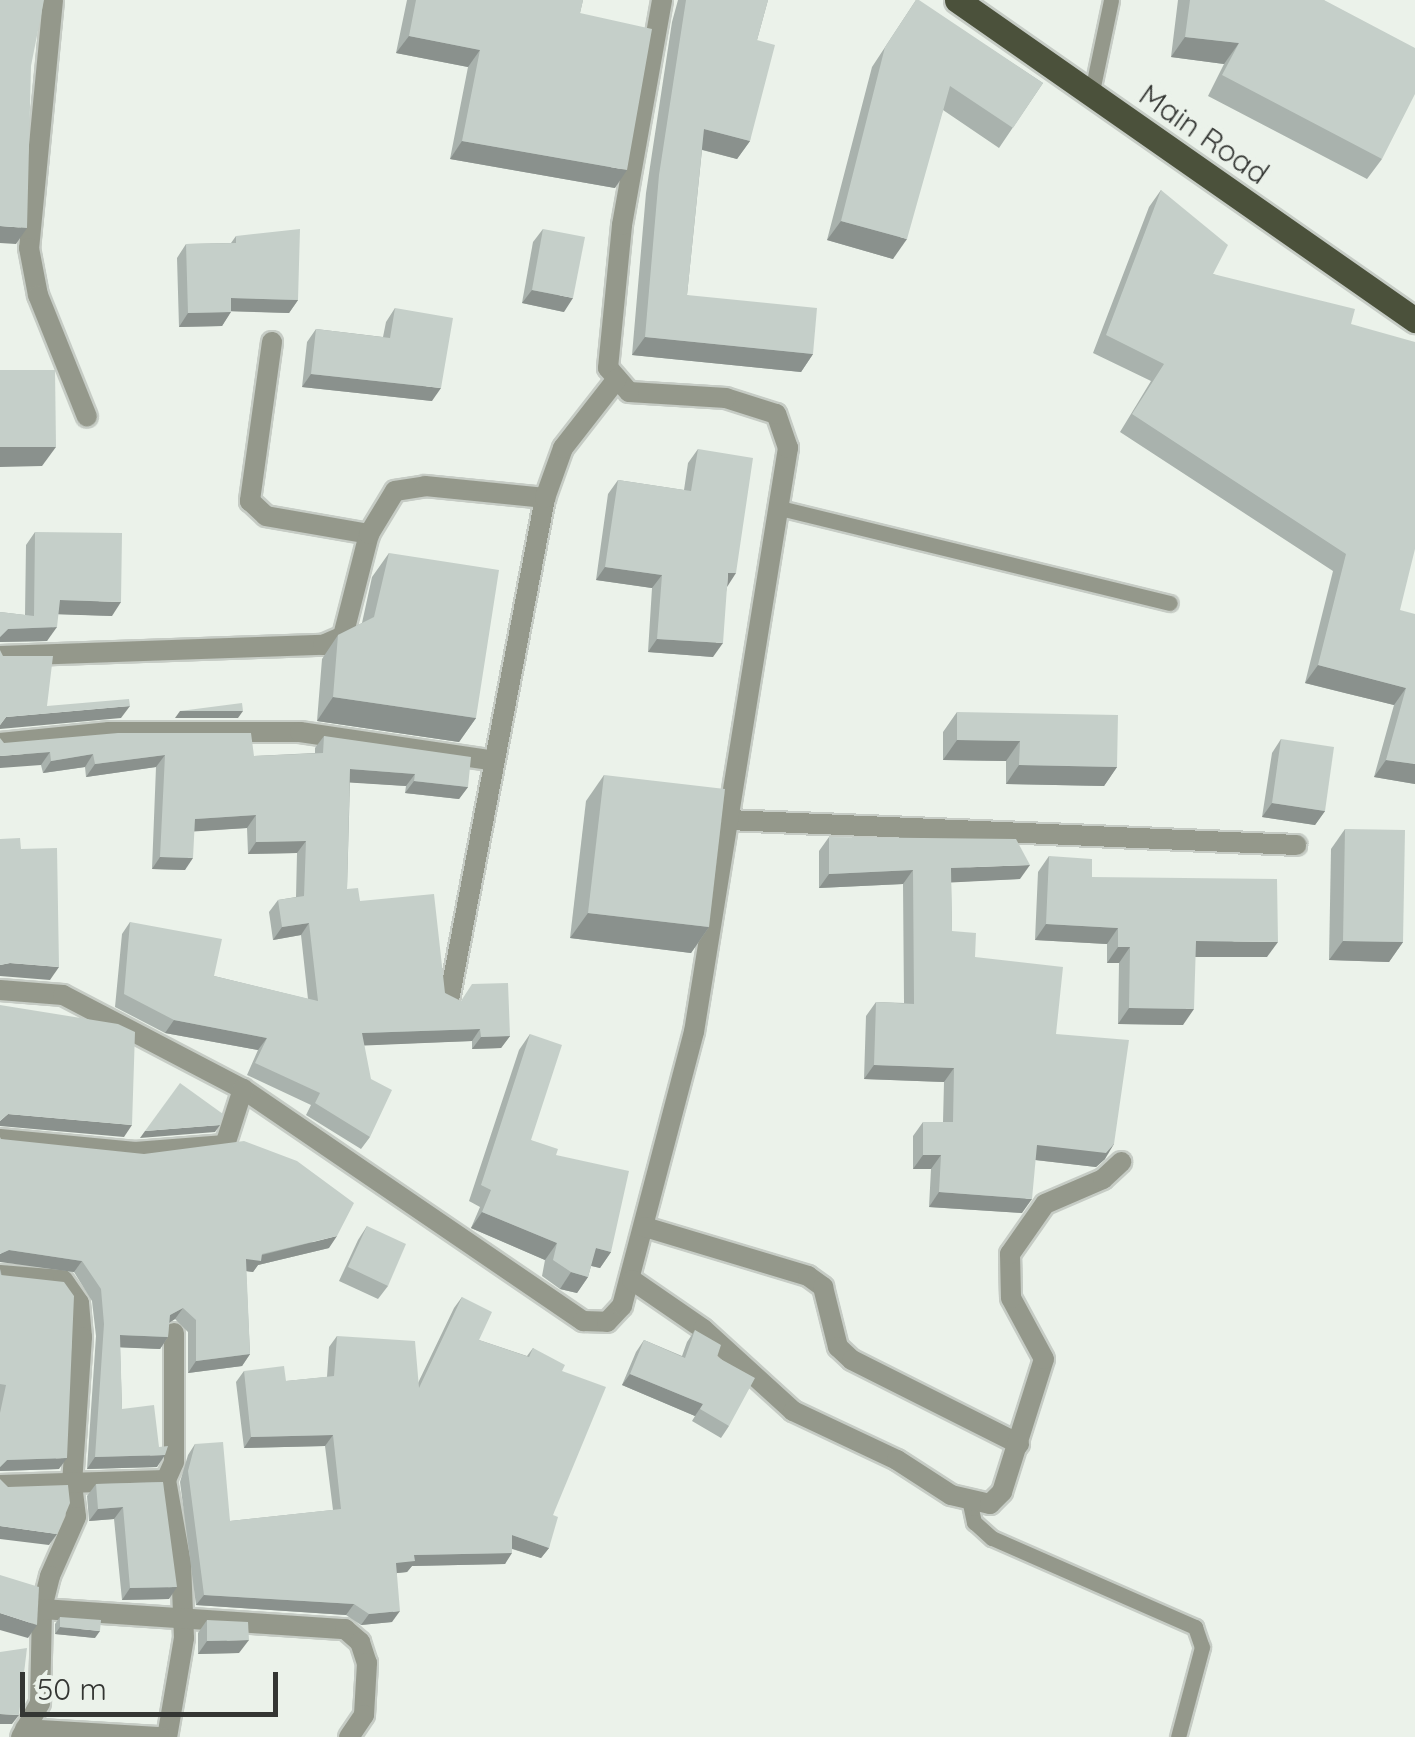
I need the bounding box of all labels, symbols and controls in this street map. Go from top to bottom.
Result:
street label: Main Road [1132,76,1276,192]
scale bar [25,1652,282,1714]
text: 50 m [37,1670,107,1708]

